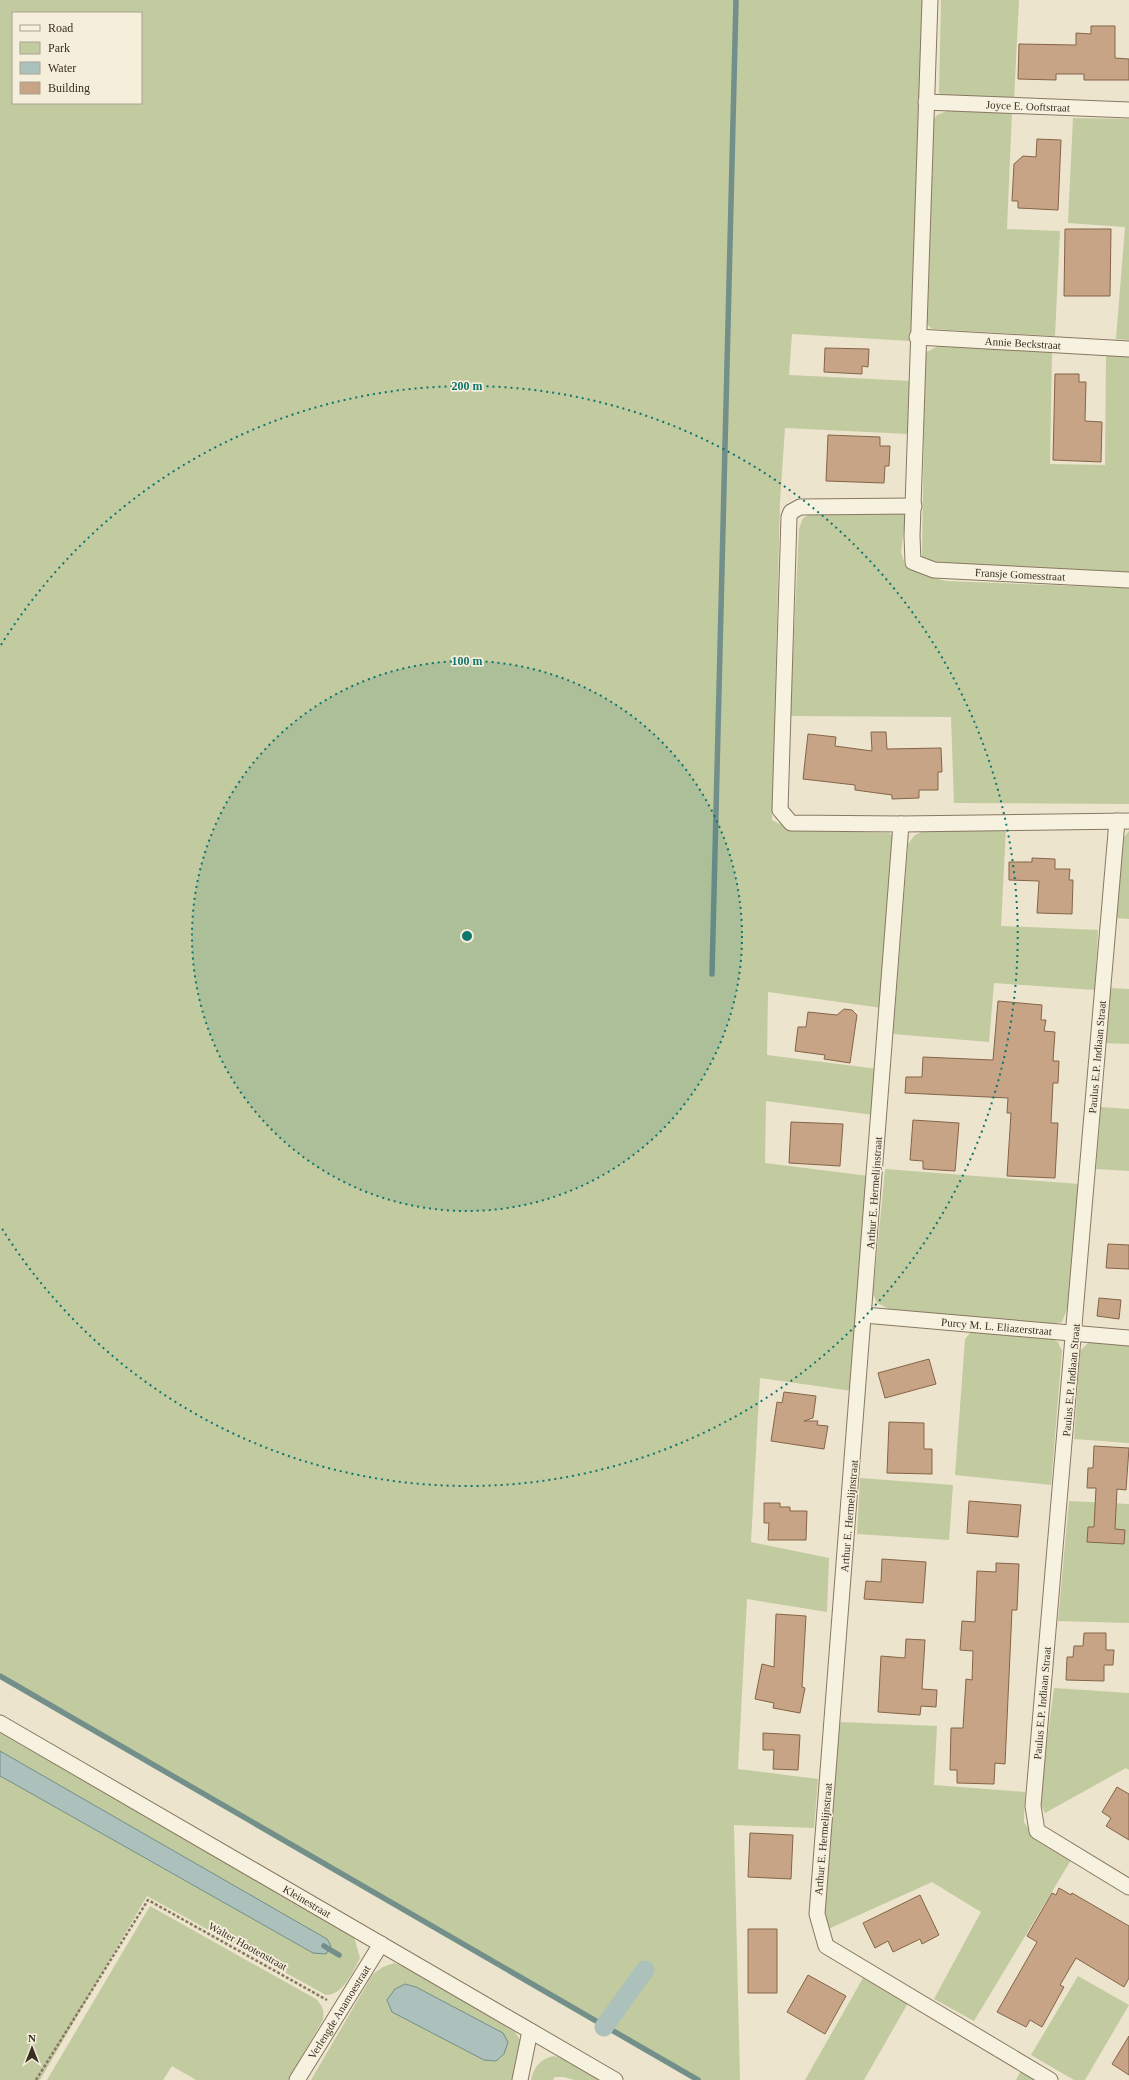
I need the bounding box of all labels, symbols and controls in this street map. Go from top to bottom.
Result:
legend [12,12,142,104]
text: Road [48,21,73,35]
text: Park [48,41,70,55]
text: Water [48,61,76,75]
text: Building [48,81,90,95]
street label: Joyce E. Ooftstraat [986,98,1070,114]
street label: Annie Beckstraat [984,335,1061,351]
text: 200 m [452,379,483,393]
street label: Fransje Gomesstraat [975,566,1065,583]
text: 100 m [452,654,483,668]
centre of rings [460,929,474,943]
street label: Paulus E.P. Indiaan Straat [1086,1000,1108,1114]
street label: Arthur E. Hermelijnstraat [864,1136,884,1250]
street label: Purcy M. L. Eliazerstraat [941,1316,1052,1337]
street label: Paulus E.P. Indiaan Straat [1060,1323,1082,1437]
street label: Arthur E. Hermelijnstraat [838,1459,860,1573]
street label: Paulus E.P. Indiaan Straat [1031,1646,1053,1760]
street label: Arthur E. Hermelijnstraat [812,1782,834,1896]
street label: Kleinestraat [281,1883,333,1920]
street label: Walter Hootenstraat [207,1919,289,1973]
street label: Verlengde Anamoestraat [306,1963,373,2061]
north arrow [12,2028,52,2068]
text: N [28,2032,36,2044]

